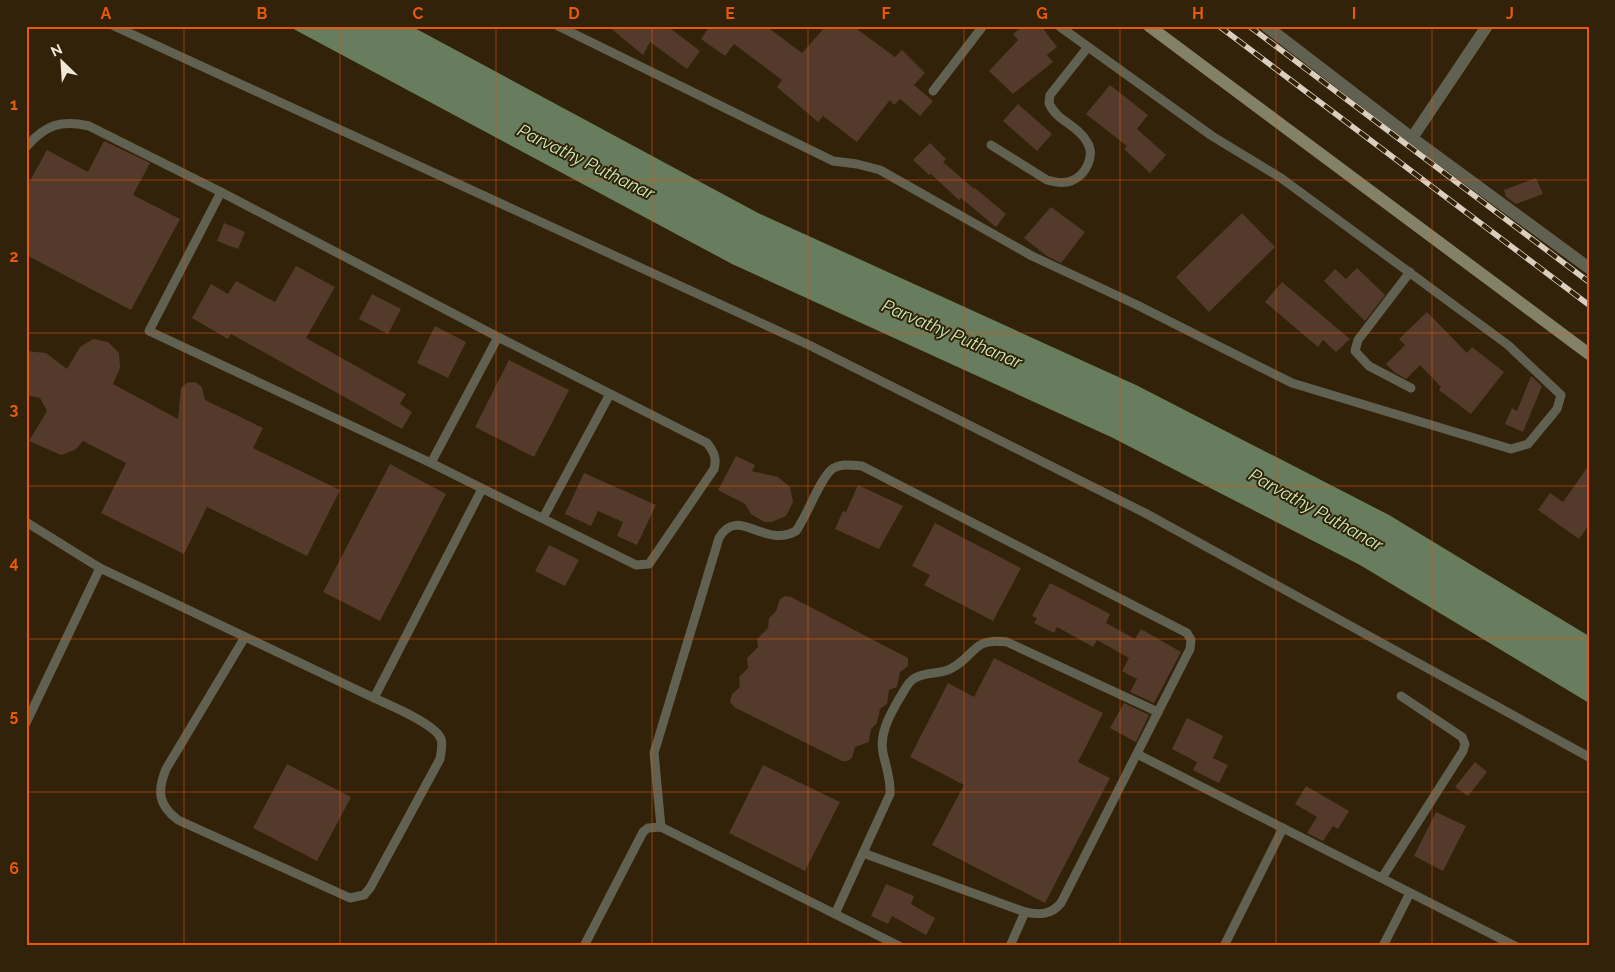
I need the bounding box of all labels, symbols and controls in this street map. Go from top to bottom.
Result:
text: A [101,4,112,23]
text: B [257,4,268,23]
text: C [413,4,424,23]
text: D [568,4,580,23]
text: E [725,4,735,23]
text: F [881,4,891,23]
text: G [1036,4,1048,23]
text: H [1192,4,1204,23]
text: I [1352,4,1356,23]
text: J [1506,4,1514,23]
north arrow [38,38,88,88]
text: N [48,41,65,60]
text: 1 [10,95,18,114]
water label: Parvathy Puthanar [514,119,659,204]
text: 2 [9,247,19,266]
water label: Parvathy Puthanar [879,295,1026,373]
text: 3 [10,400,19,419]
water label: Parvathy Puthanar [1246,464,1388,556]
text: 4 [9,553,19,572]
text: 5 [10,706,19,725]
text: 6 [9,859,19,878]

